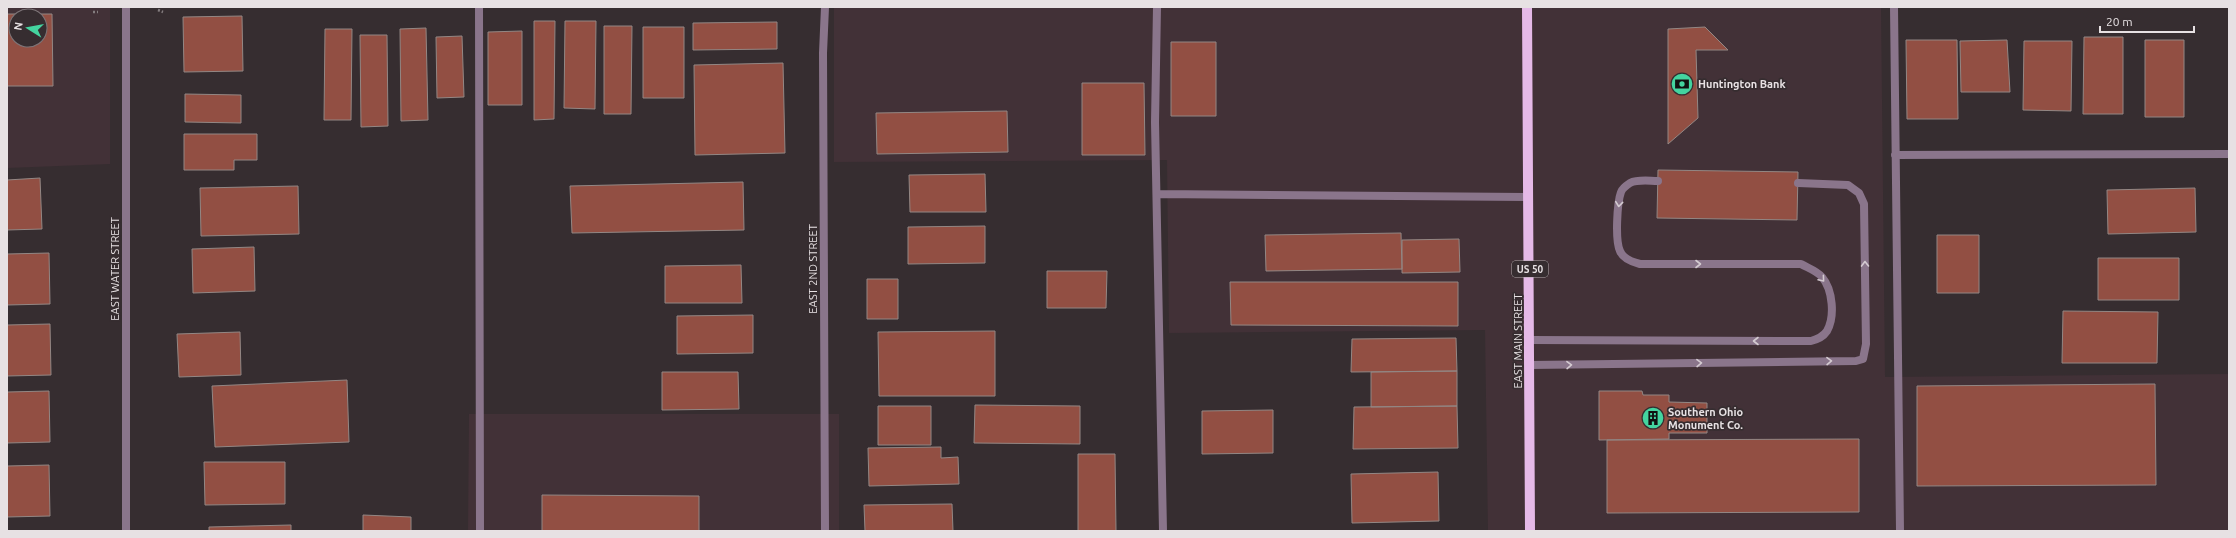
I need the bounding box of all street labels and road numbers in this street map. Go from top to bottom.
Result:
street label: EAST WATER STREET [109,217,121,321]
street label: EAST 2ND STREET [807,224,819,314]
road number: US 50 [1512,261,1548,277]
street label: EAST MAIN STREET [1512,293,1524,389]

